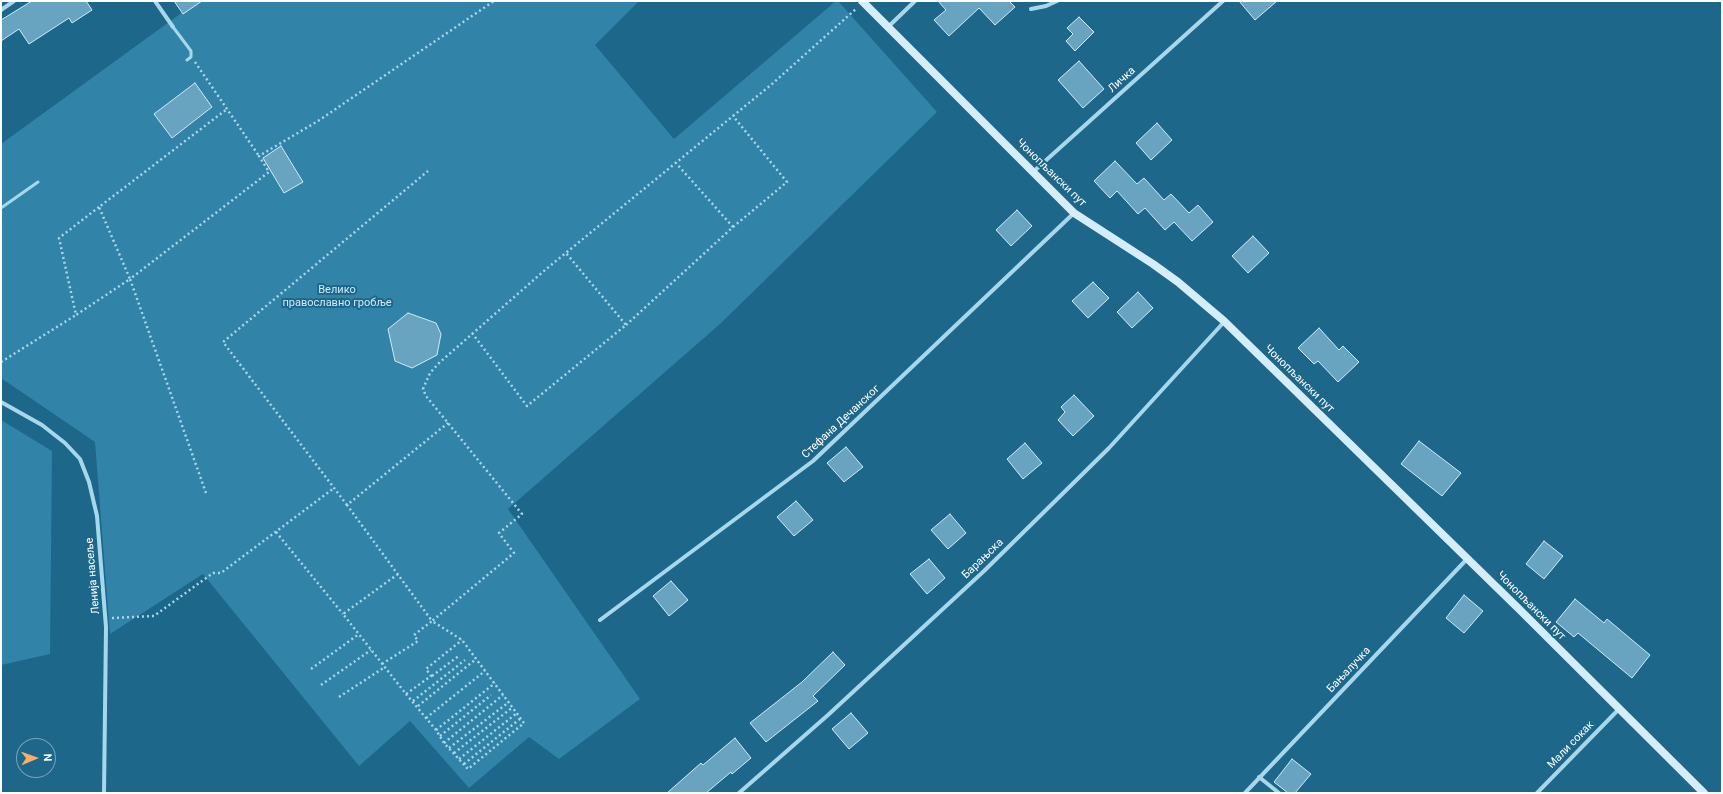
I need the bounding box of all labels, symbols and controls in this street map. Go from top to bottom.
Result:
street label: Личка [1106,64,1138,96]
street label: Чонопљански пут [1013,136,1089,210]
park label: Велико православно гробље [282,283,392,309]
street label: Чонопљански пут [1261,342,1337,416]
street label: Стефана Дечанског [799,382,883,462]
street label: Барањска [960,536,1006,582]
street label: Ленија насеље [83,537,103,615]
street label: Чонопљански пут [1494,569,1568,643]
street label: Бањалучка [1324,644,1374,696]
street label: Мали сокак [1545,719,1597,771]
north arrow [16,738,56,778]
text: N [41,753,54,762]

